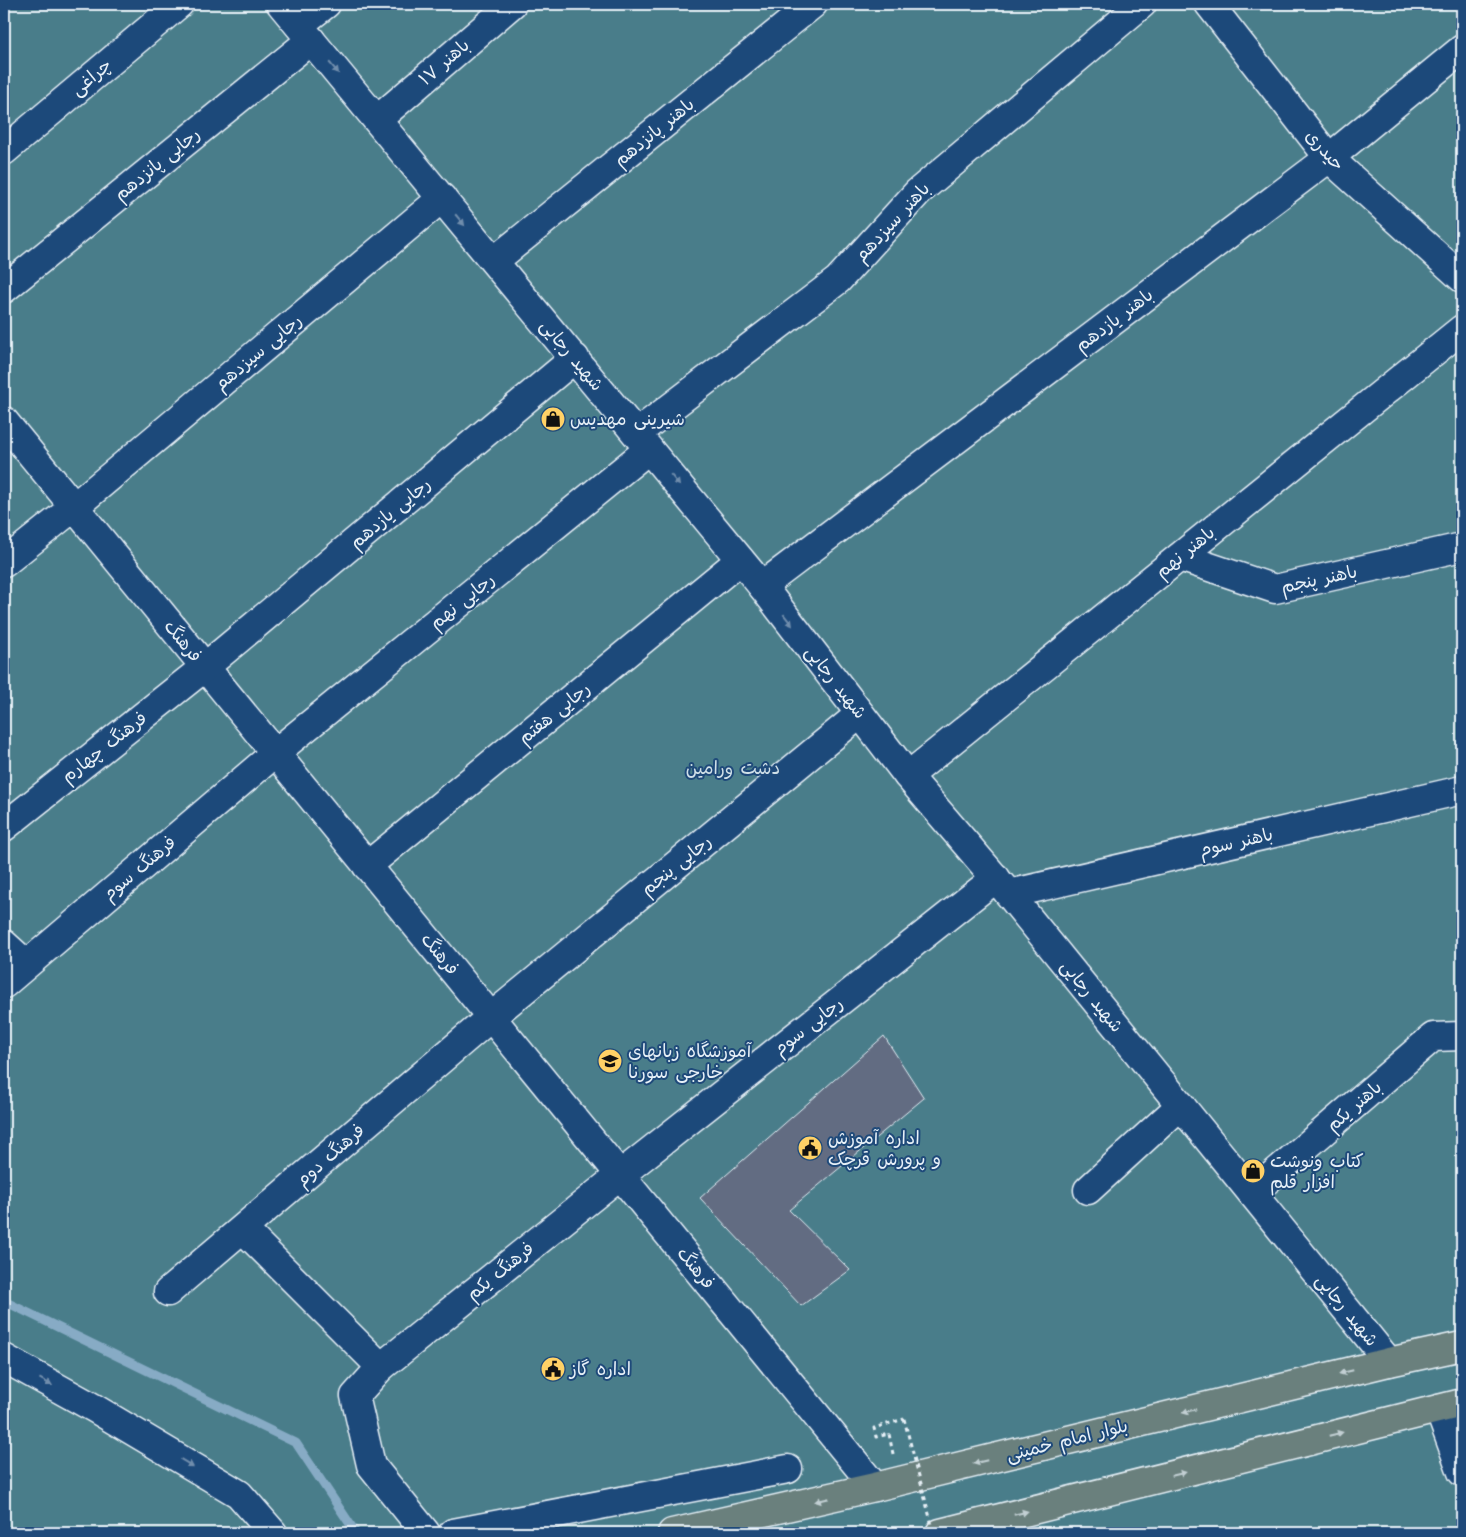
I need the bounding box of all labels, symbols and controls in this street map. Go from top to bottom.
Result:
street label: باهنر ۱۷ [413,33,475,92]
street label: چراغی [65,53,117,102]
one-way arrow [329,61,340,74]
street label: باهنر پانزدهم [609,92,701,173]
street label: رجایی پانزدهم [109,122,206,208]
street label: حیدری [1299,124,1350,177]
street label: باهنر سیزدهم [849,177,937,268]
one-way arrow [455,213,466,226]
street label: باهنر یازدهم [1070,283,1159,359]
street label: رجایی سیزدهم [209,308,308,397]
street label: شهید رجایی [534,314,609,397]
shop icon: شیرینی مهدیس [540,406,566,432]
place label: شیرینی مهدیس [570,407,685,432]
street label: رجایی یازدهم [344,472,437,556]
one-way arrow [670,474,681,487]
street label: باهنر نهم [1150,521,1221,585]
street label: باهنر پنجم [1279,559,1360,601]
street label: رجایی نهم [424,567,501,636]
one-way arrow [783,613,794,626]
street label: فرهنگ [158,615,207,668]
street label: شهید رجایی [799,640,872,724]
street label: رجایی هفتم [513,676,596,751]
street label: فرهنگ چهارم [56,706,153,790]
park label: دشت ورامین [686,756,780,781]
street label: باهنر سوم [1197,822,1276,864]
street label: رجایی پنجم [636,829,718,902]
street label: فرهنگ سوم [97,830,182,907]
street label: فرهنگ [415,928,464,981]
street label: شهید رجایی [1055,955,1129,1038]
street label: رجایی سوم [768,991,849,1062]
place label: آموزشگاه زبانهای خارجی سورنا [628,1039,753,1085]
school or university icon: آموزشگاه زبانهای خارجی سورنا [597,1048,623,1074]
street label: باهنر یکم [1321,1075,1388,1138]
street label: فرهنگ دوم [290,1118,371,1193]
place label: اداره آموزش و پرورش قرچک [828,1126,941,1172]
public building icon: اداره آموزش و پرورش قرچک [797,1135,823,1161]
place label: کتاب ونوشت افزار قلم [1270,1149,1364,1196]
shop icon: کتاب ونوشت افزار قلم [1240,1158,1266,1184]
street label: فرهنگ یکم [461,1236,540,1307]
street label: فرهنگ [671,1242,720,1295]
street label: شهید رجایی [1310,1269,1384,1352]
public building icon: اداره گاز [540,1356,566,1382]
place label: اداره گاز [568,1357,631,1382]
one-way arrow [1339,1368,1354,1376]
one-way arrow [40,1377,53,1386]
one-way arrow [1181,1407,1196,1415]
street label: بلوار امام خمینی [1004,1413,1131,1469]
one-way arrow [1329,1430,1344,1438]
one-way arrow [972,1458,987,1466]
one-way arrow [180,1459,193,1468]
one-way arrow [1171,1469,1186,1477]
one-way arrow [813,1496,829,1504]
one-way arrow [1013,1509,1028,1517]

